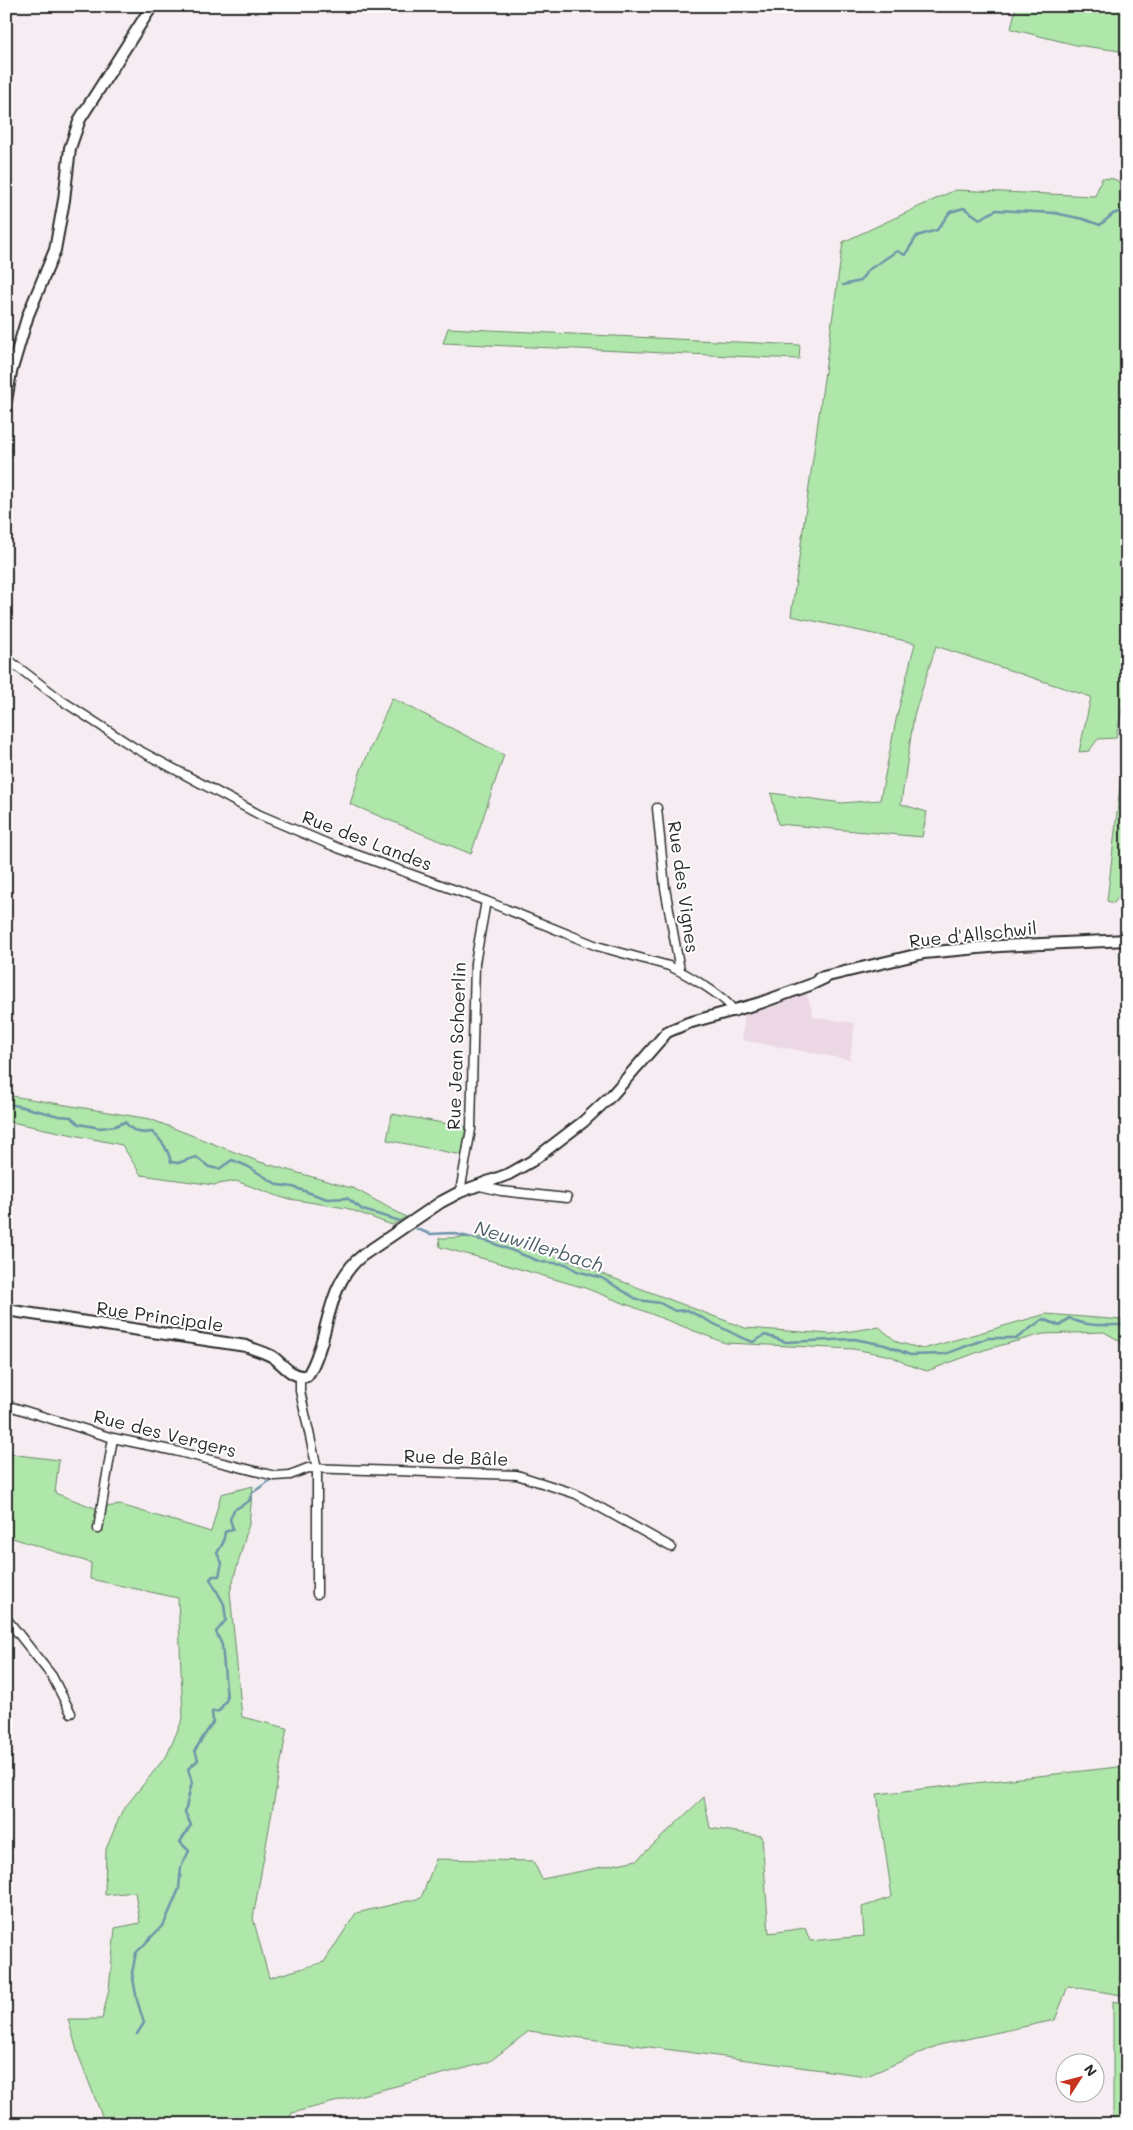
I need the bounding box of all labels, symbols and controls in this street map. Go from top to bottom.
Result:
street label: Rue des Landes [299,804,436,876]
street label: Rue des Vignes [663,819,705,954]
street label: Rue d'Allschwil [908,915,1038,953]
street label: Rue Jean Schoerlin [441,962,471,1130]
water label: Neuwillerbach [472,1214,607,1277]
street label: Rue Principale [95,1295,225,1337]
street label: Rue des Vergers [91,1404,239,1462]
street label: Rue de Bâle [403,1443,509,1471]
north arrow [1056,2052,1106,2102]
text: N [1080,2060,1102,2080]

